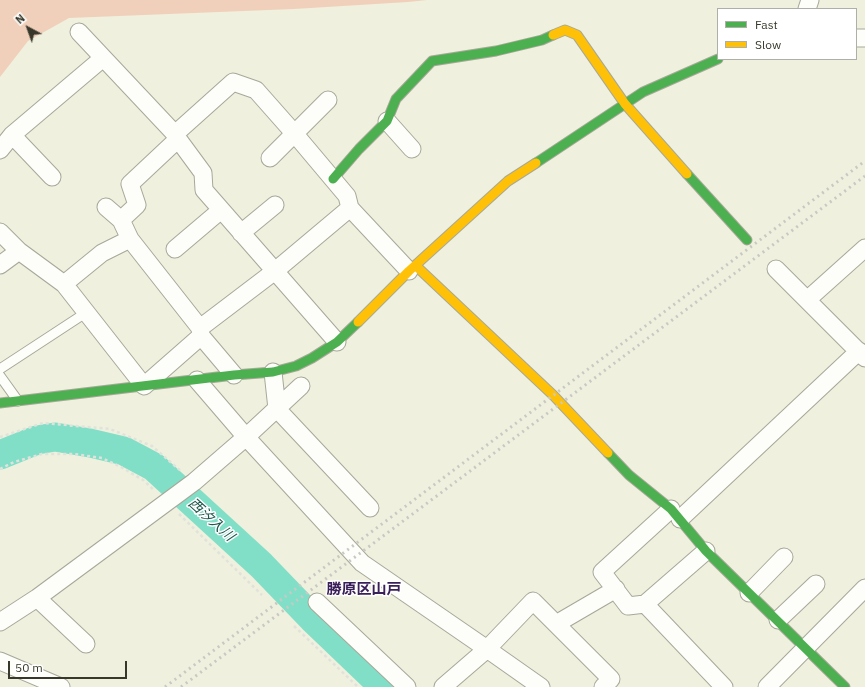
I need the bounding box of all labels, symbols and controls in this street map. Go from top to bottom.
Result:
north arrow [8,8,48,48]
legend [717,8,857,60]
text: N [13,11,28,27]
text: Fast [755,17,778,32]
text: Slow [755,37,781,52]
water label: 西汐入川 [185,495,237,545]
district label: 勝原区山戸 [327,581,401,599]
scale bar [10,653,129,679]
text: 50 m [15,660,43,675]

